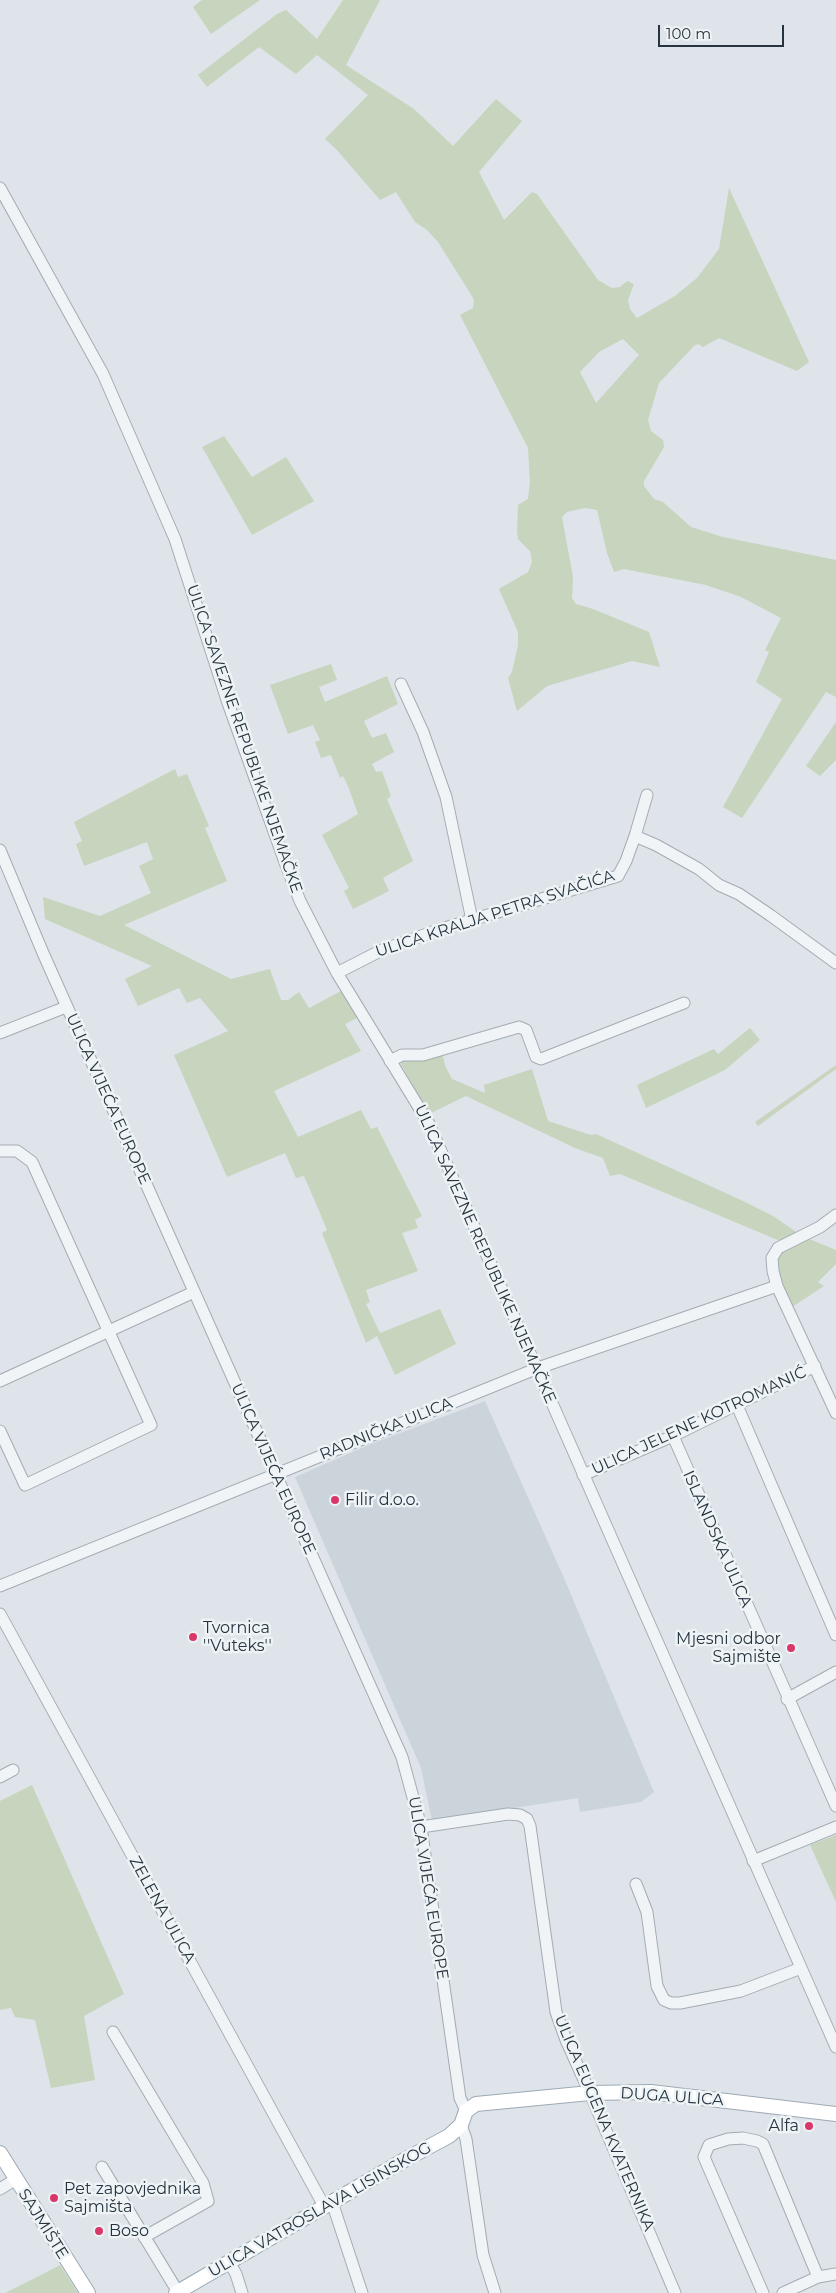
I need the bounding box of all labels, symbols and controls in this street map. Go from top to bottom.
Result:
scale bar [661,15,787,47]
text: 100 m [666,24,711,43]
street label: ULICA SAVEZNE REPUBLIKE NJEMAČKE [182,582,306,896]
street label: ULICA KRALJA PETRA SVAČIĆA [373,866,617,962]
street label: ULICA VIJEĆA EUROPE [62,1010,154,1188]
street label: ULICA SAVEZNE REPUBLIKE NJEMAČKE [410,1102,560,1406]
street label: ULICA JELENE KOTROMANIĆ [589,1363,809,1479]
street label: ULICA VIJEĆA EUROPE [227,1380,319,1558]
street label: RADNIČKA ULICA [317,1394,455,1464]
street label: ISLANDSKA ULICA [678,1468,756,1610]
place label: Filir d.o.o. [345,1490,419,1510]
marker: Filir d.o.o. [329,1494,341,1506]
place label: Tvornica ''Vuteks'' [203,1618,272,1656]
place label: Mjesni odbor Sajmište [676,1629,781,1667]
marker: Tvornica ''Vuteks'' [187,1631,199,1643]
marker: Mjesni odbor Sajmište [785,1642,797,1654]
street label: ULICA VIJEĆA EUROPE [404,1795,452,1981]
street label: ZELENA ULICA [125,1853,199,1967]
street label: ULICA EUGENA KVATERNIKA [550,2012,658,2234]
street label: DUGA ULICA [620,2084,724,2110]
place label: Alfa [769,2116,799,2136]
marker: Alfa [803,2120,815,2132]
street label: ULICA VATROSLAVA LISINSKOG [205,2138,435,2282]
place label: Pet zapovjednika Sajmišta [64,2179,201,2217]
street label: SAJMIŠTE [14,2185,72,2263]
marker: Pet zapovjednika Sajmišta [48,2192,60,2204]
place label: Boso [109,2221,149,2241]
marker: Boso [93,2225,105,2237]

